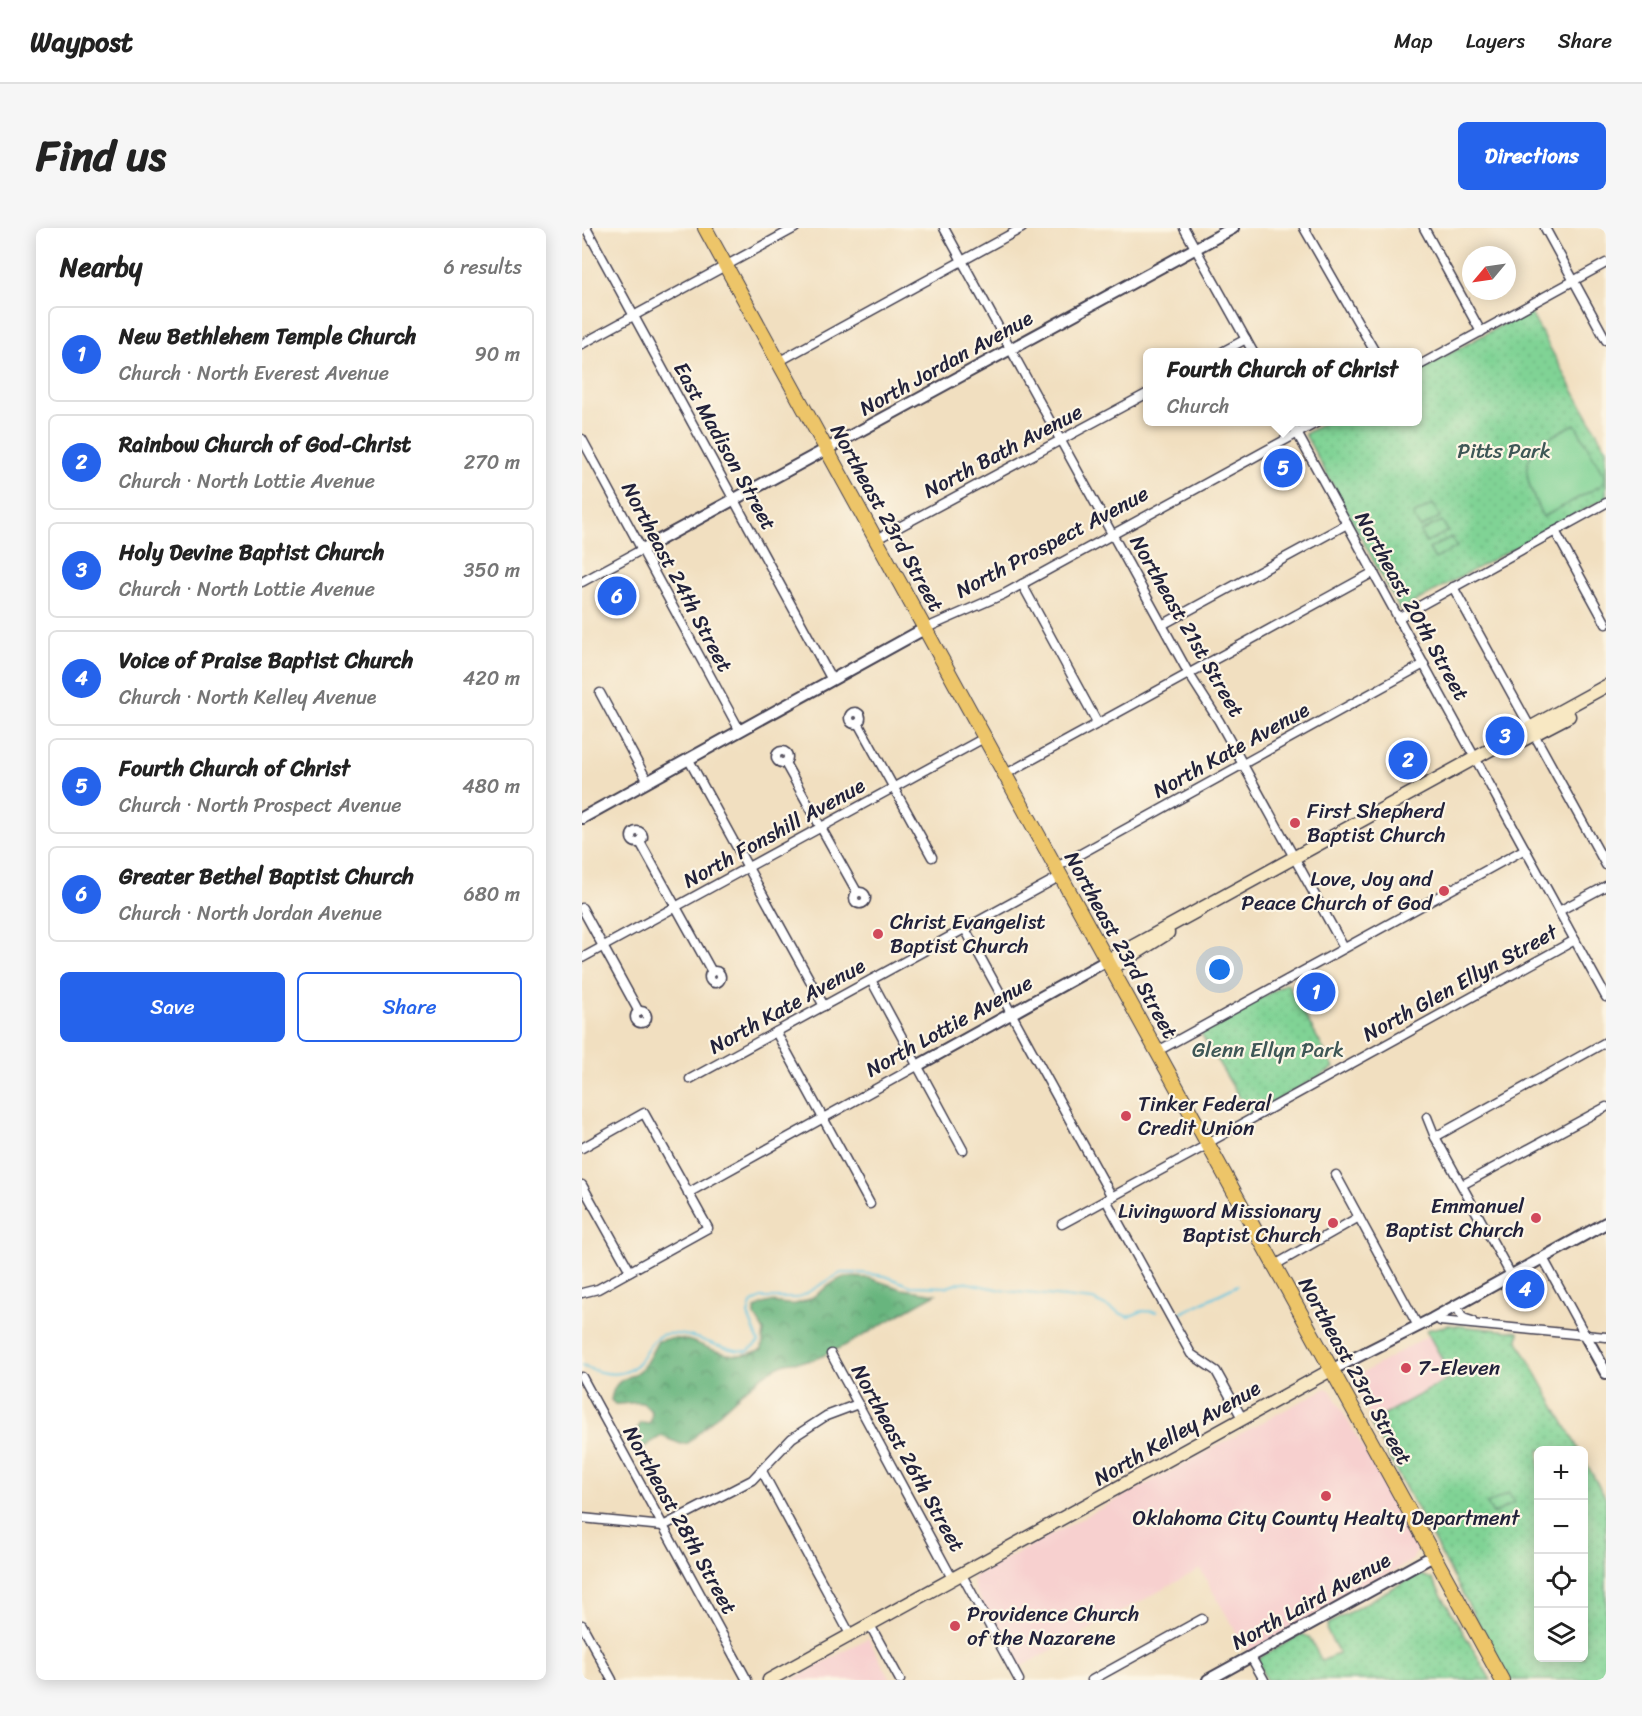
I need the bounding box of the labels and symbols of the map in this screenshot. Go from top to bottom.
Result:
north arrow [1462,246,1516,300]
street label: North Jordan Avenue [852,299,1040,427]
street label: East Madison Street [663,354,787,538]
street label: North Bath Avenue [916,393,1090,509]
street label: Northeast 23rd Street [819,417,955,619]
park label: Pitts Park [1457,432,1551,470]
pin: 5 [1264,446,1302,490]
street label: Northeast 24th Street [611,475,743,679]
street label: North Prospect Avenue [948,475,1156,609]
street label: Northeast 20th Street [1344,504,1480,708]
street label: Northeast 21st Street [1119,527,1255,725]
pin: 6 [597,574,636,619]
street label: North Kate Avenue [1145,691,1317,809]
pin: 3 [1486,714,1524,758]
pin: 2 [1388,738,1428,782]
street label: North Fonshill Avenue [676,767,872,899]
place label: First Shepherd Baptist Church [1307,792,1446,854]
marker: First Shepherd Baptist Church [1288,816,1302,830]
street label: Northeast 23rd Street [1053,844,1189,1046]
place label: Love, Joy and Peace Church of God [1241,860,1434,922]
marker: Love, Joy and Peace Church of God [1437,884,1451,898]
place label: Christ Evangelist Baptist Church [890,903,1045,965]
street label: North Glen Ellyn Street [1355,913,1566,1053]
marker: Christ Evangelist Baptist Church [871,927,885,941]
street label: North Kate Avenue [701,947,873,1065]
your location [1205,955,1234,984]
street label: North Lottie Avenue [858,964,1040,1088]
pin: 1 [1296,970,1336,1014]
park label: Glenn Ellyn Park [1192,1031,1344,1069]
place label: Tinker Federal Credit Union [1138,1085,1272,1147]
marker: Tinker Federal Credit Union [1119,1109,1133,1123]
place label: Emmanuel Baptist Church [1385,1187,1525,1249]
place label: Livingword Missionary Baptist Church [1118,1192,1321,1254]
marker: Emmanuel Baptist Church [1529,1211,1543,1225]
marker: Livingword Missionary Baptist Church [1326,1216,1340,1230]
pin: 4 [1506,1266,1544,1312]
street label: Northeast 23rd Street [1287,1270,1423,1472]
place label: 7-Eleven [1418,1349,1500,1387]
street label: Northeast 26th Street [840,1357,976,1559]
marker: 7-Eleven [1399,1361,1413,1375]
street label: North Kelley Avenue [1086,1369,1268,1497]
street label: Northeast 28th Street [612,1418,748,1622]
marker: Oklahoma City County Healty Department [1319,1489,1333,1503]
place label: Oklahoma City County Healty Department [1133,1499,1521,1537]
street label: North Laird Avenue [1224,1541,1398,1661]
place label: Providence Church of the Nazarene [967,1595,1139,1657]
marker: Providence Church of the Nazarene [948,1619,962,1633]

